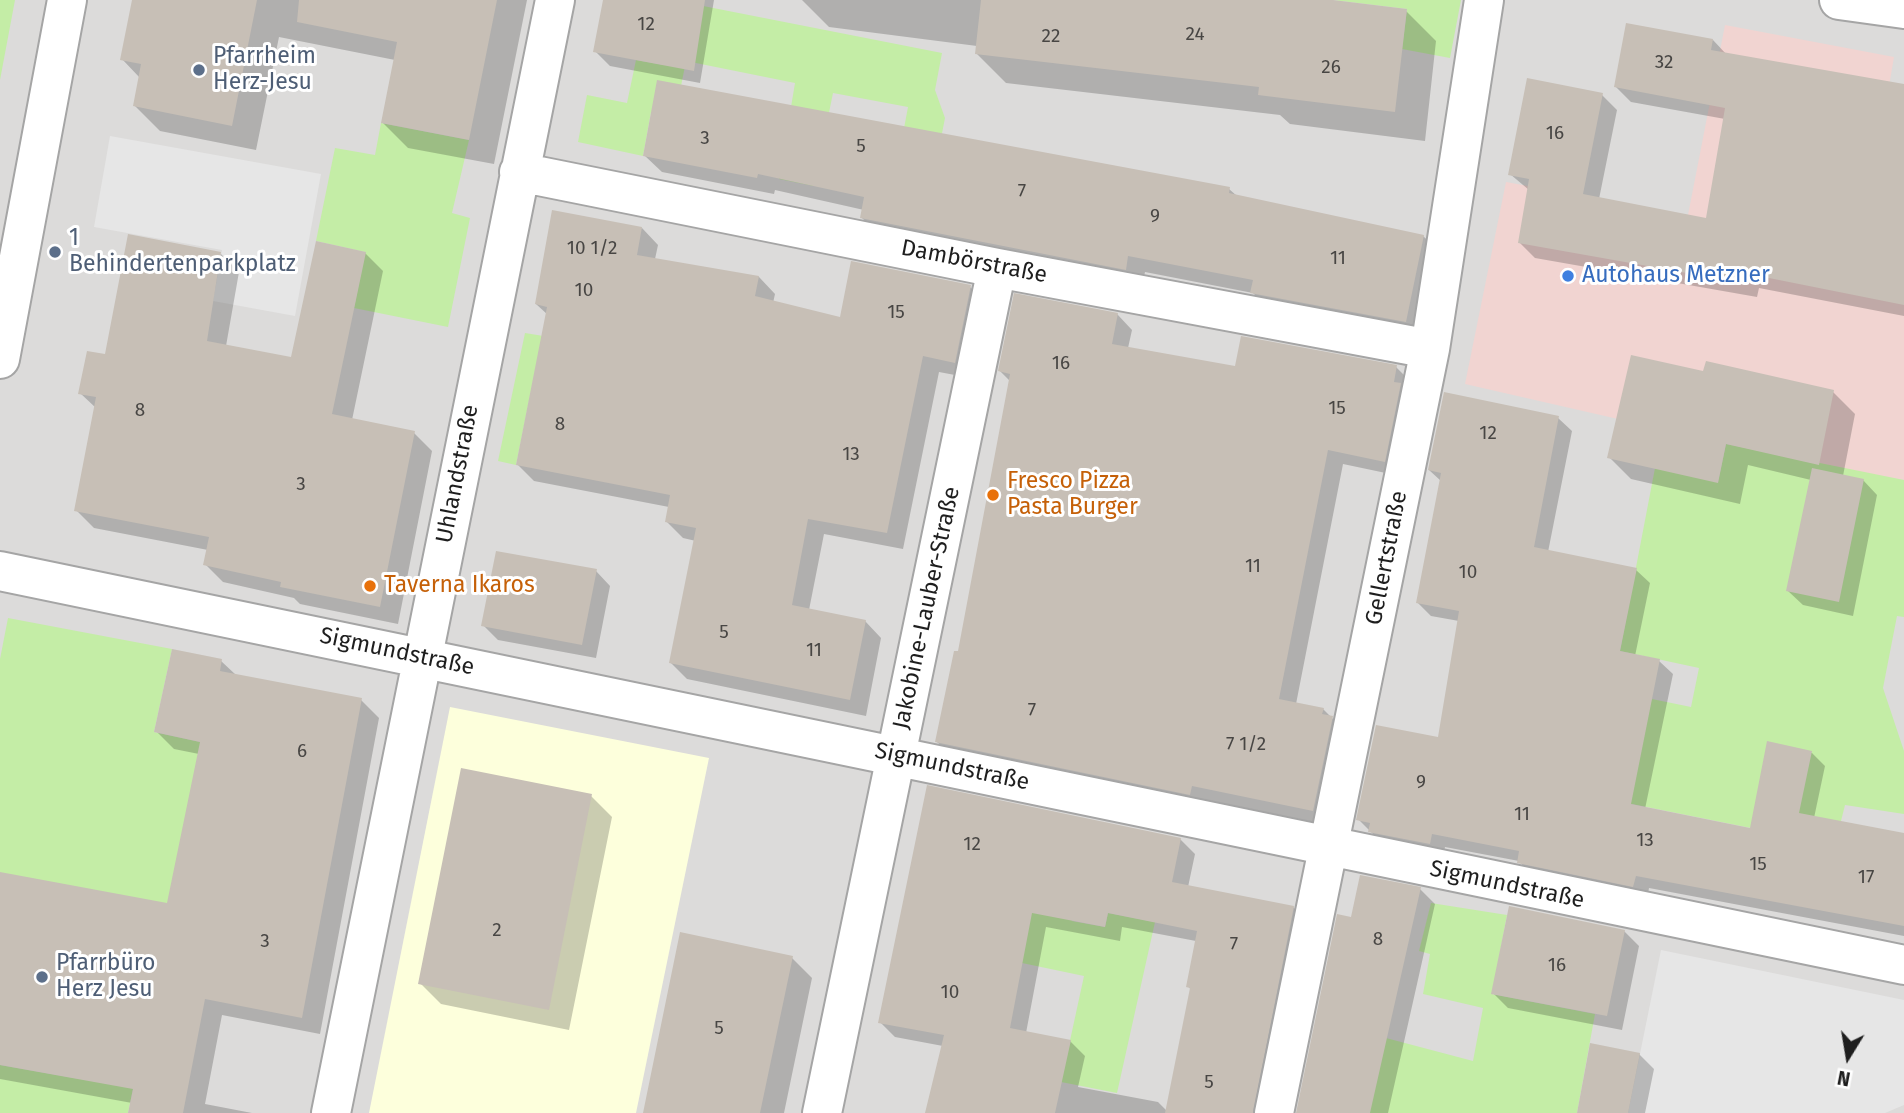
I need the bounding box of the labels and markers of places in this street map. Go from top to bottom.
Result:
place label: Pfarrheim Herz-Jesu [213,43,316,97]
marker: Pfarrheim Herz-Jesu [191,62,207,78]
place label: 1 Behindertenparkplatz [69,225,296,279]
marker: 1 Behindertenparkplatz [47,244,63,260]
place label: Autohaus Metzner [1582,262,1770,290]
marker: Autohaus Metzner [1560,268,1576,284]
place label: Fresco Pizza Pasta Burger [1007,468,1138,522]
marker: Fresco Pizza Pasta Burger [985,487,1001,503]
place label: Taverna Ikaros [384,572,535,600]
marker: Taverna Ikaros [362,578,378,594]
place label: Pfarrbüro Herz Jesu [56,950,155,1004]
marker: Pfarrbüro Herz Jesu [34,969,50,985]

